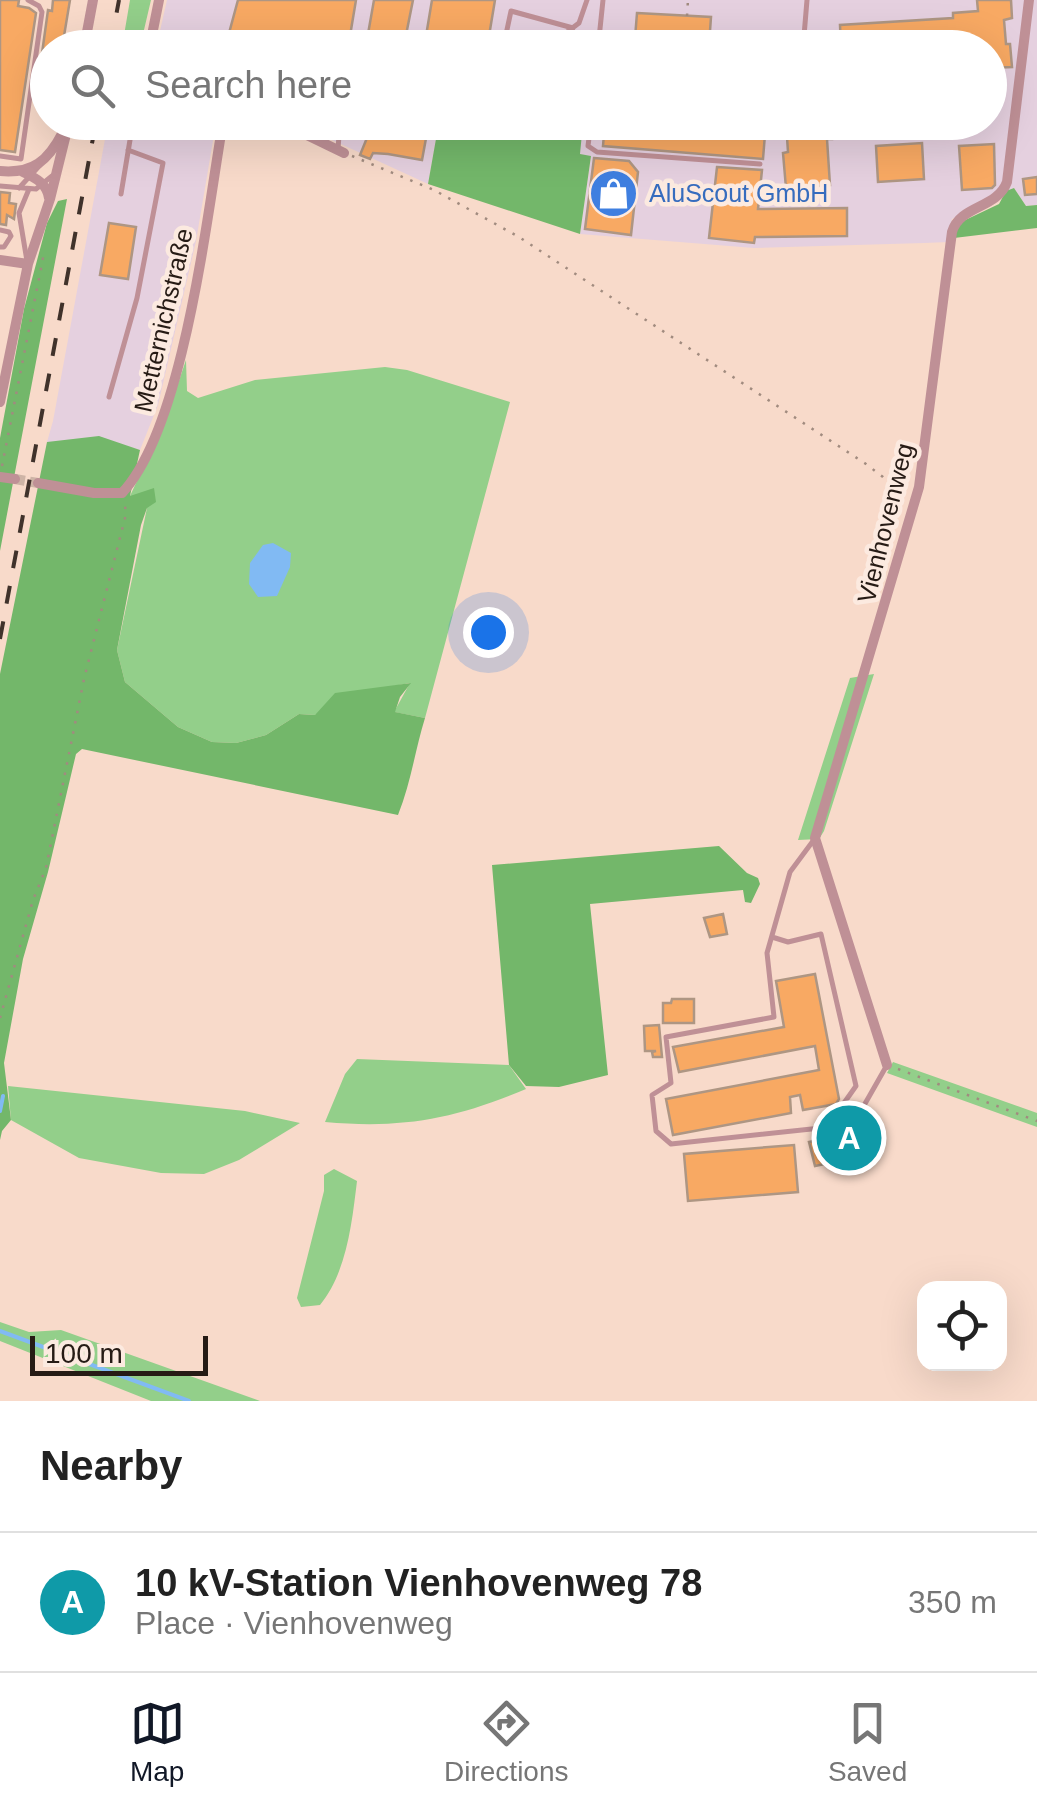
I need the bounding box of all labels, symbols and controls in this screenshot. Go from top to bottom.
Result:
search box [30,30,1007,140]
icon: search [65,58,120,113]
text: Search here [145,64,352,106]
shop icon: AluScout GmbH [588,167,640,219]
place label: AluScout GmbH [649,179,828,207]
street label: Metternichstraße [128,225,198,415]
street label: Vienhovenweg [852,440,918,606]
your location [463,607,514,658]
pin: A [816,1100,882,1176]
map controls [917,1281,1007,1371]
button: locate [917,1281,1007,1371]
scale bar [30,1331,208,1376]
text: 100 m [45,1338,123,1369]
text: Nearby [40,1442,182,1489]
text: 10 kV-Station Vienhovenweg 78 [135,1562,702,1604]
text: A [61,1584,84,1620]
text: 350 m [908,1584,997,1620]
text: Place · Vienhovenweg [135,1605,453,1641]
tab: Map [130,1696,185,1788]
tab: Directions [444,1696,569,1788]
tab: Saved [828,1696,907,1788]

